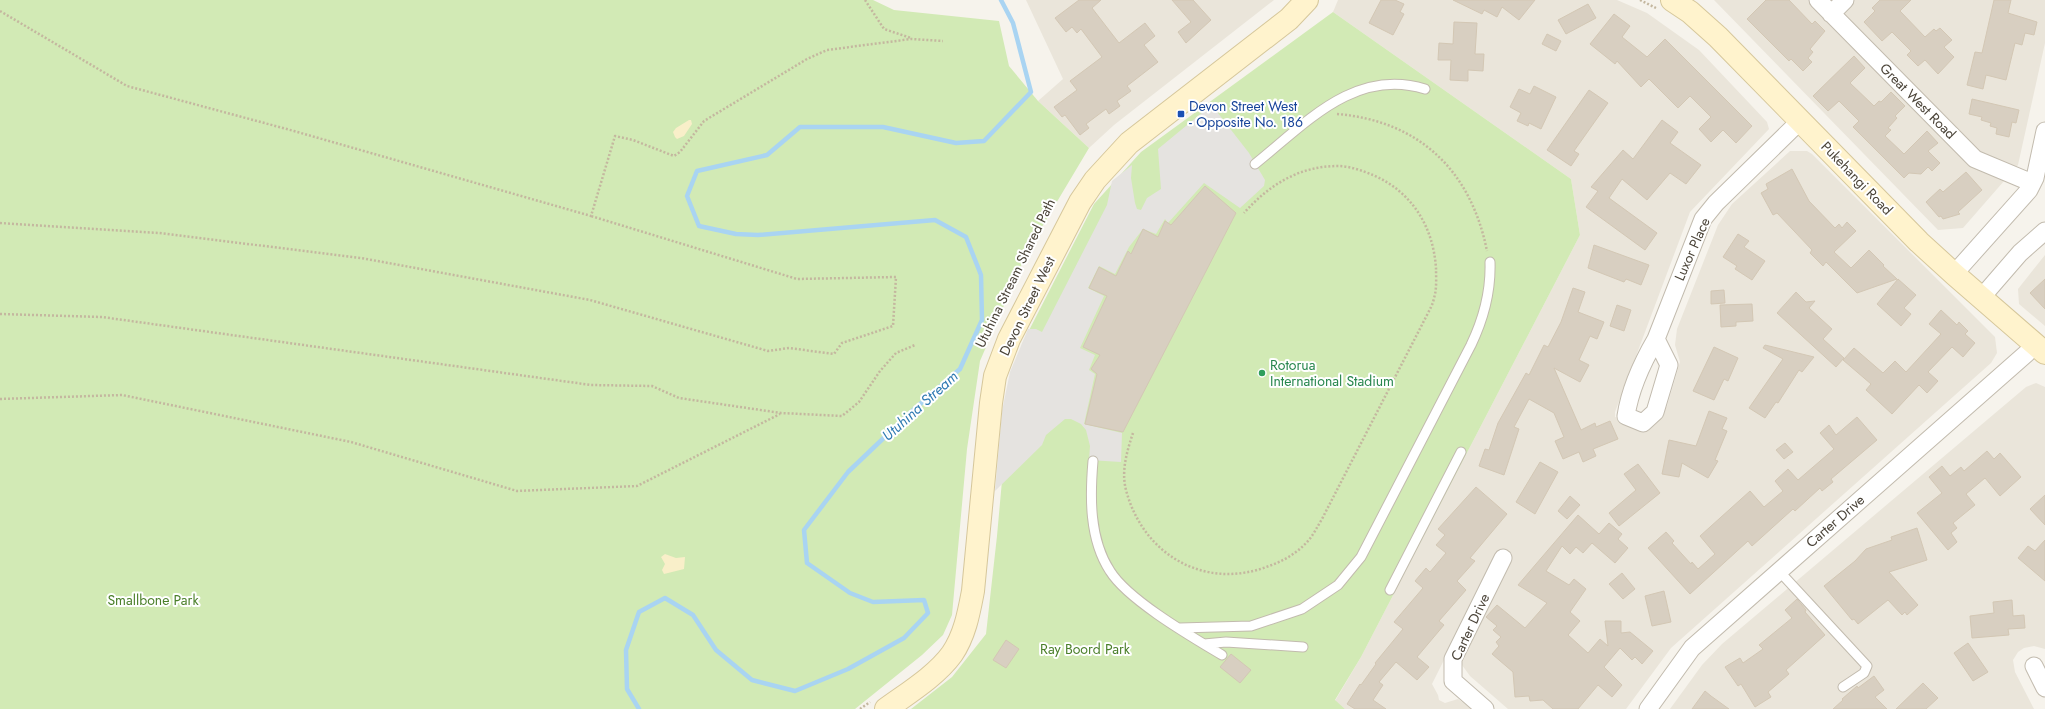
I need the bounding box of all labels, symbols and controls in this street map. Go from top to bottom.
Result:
street label: Great West Road [1875,58,1961,144]
place label: Devon Street West - Opposite No. 186 [1189,96,1303,132]
marker: Devon Street West - Opposite No. 186 [1176,109,1186,119]
street label: Pukehangi Road [1817,137,1897,219]
street label: Utuhina Stream Shared Path [970,195,1060,351]
street label: Luxor Place [1669,214,1715,284]
street label: Devon Street West [994,252,1060,359]
place label: Rotorua International Stadium [1270,355,1394,391]
water label: Utuhina Stream [877,366,963,446]
marker: Rotorua International Stadium [1257,368,1267,378]
street label: Carter Drive [1801,490,1869,552]
park label: Smallbone Park [107,590,199,610]
street label: Carter Drive [1446,590,1494,664]
park label: Ray Boord Park [1040,639,1131,659]

